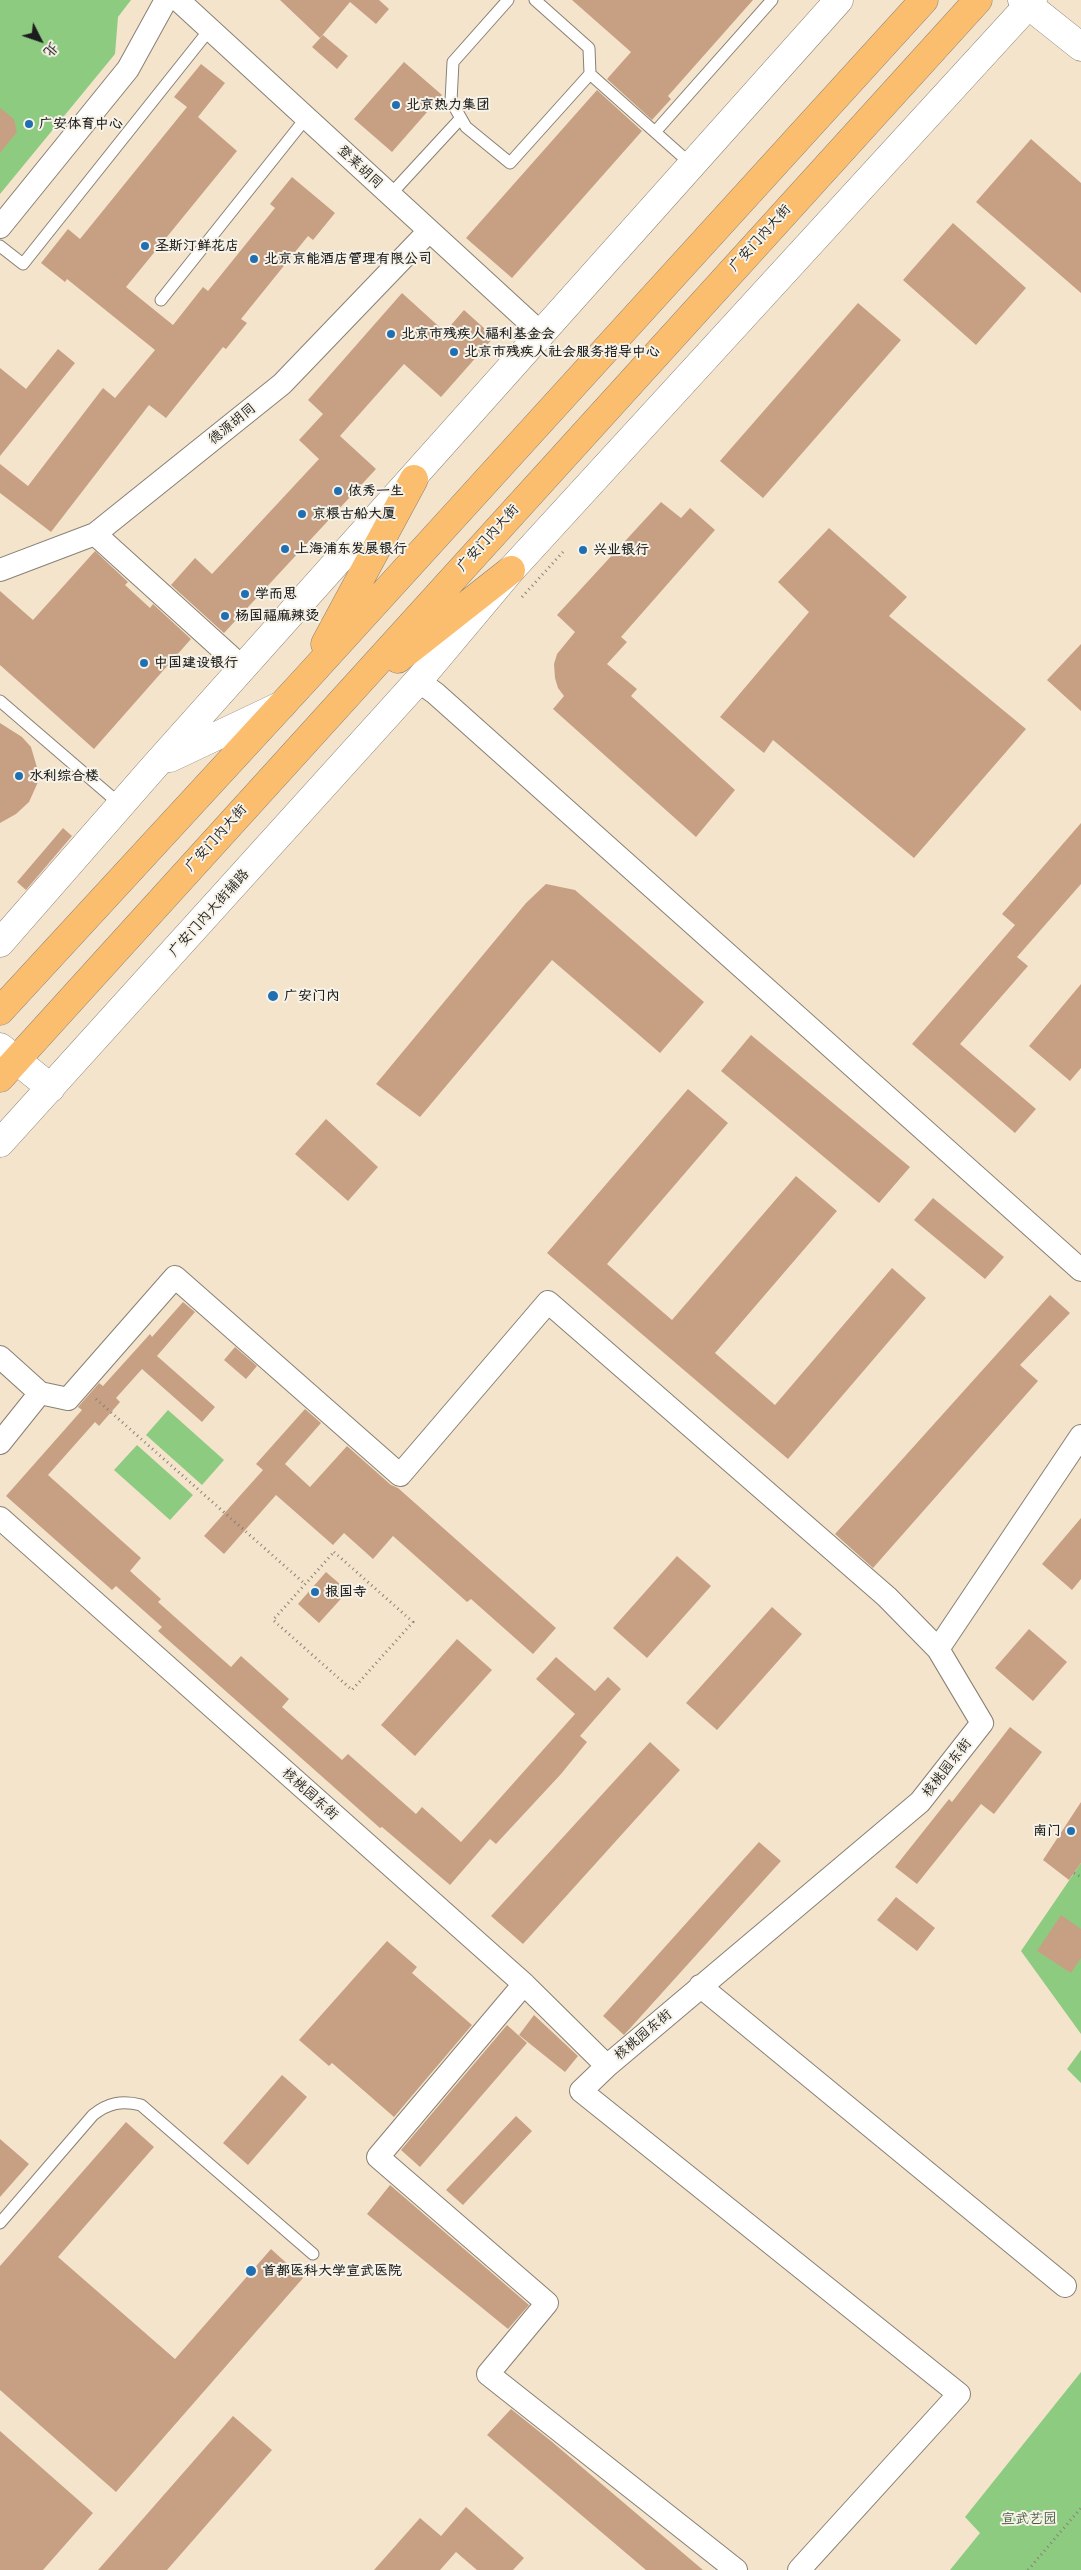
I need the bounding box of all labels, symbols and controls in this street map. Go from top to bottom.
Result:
north arrow [15,15,65,65]
text: 北 [40,39,63,61]
place label: 北京热力集团 [406,97,490,113]
marker: 北京热力集团 [390,99,402,111]
place label: 广安体育中心 [39,116,123,132]
marker: 广安体育中心 [23,118,35,130]
street label: 登莱胡同 [334,142,386,192]
street label: 广安门内大街 [726,201,794,275]
place label: 圣斯汀鲜花店 [155,238,239,254]
marker: 圣斯汀鲜花店 [139,240,151,252]
place label: 北京京能酒店管理有限公司 [264,251,432,267]
marker: 北京京能酒店管理有限公司 [248,253,260,265]
place label: 北京市残疾人福利基金会 [401,326,555,342]
marker: 北京市残疾人福利基金会 [385,328,397,340]
place label: 北京市残疾人社会服务指导中心 [464,344,660,360]
marker: 北京市残疾人社会服务指导中心 [448,346,460,358]
street label: 德源胡同 [205,400,259,448]
place label: 依秀一生 [348,483,404,499]
marker: 依秀一生 [332,485,344,497]
street label: 广安门内大街 [454,501,522,575]
place label: 京粮古船大厦 [312,506,396,522]
marker: 京粮古船大厦 [296,508,308,520]
place label: 上海浦东发展银行 [295,541,407,557]
place label: 兴业银行 [593,542,649,558]
marker: 上海浦东发展银行 [279,543,291,555]
marker: 兴业银行 [577,544,589,556]
place label: 学而思 [255,586,297,602]
marker: 学而思 [239,588,251,600]
place label: 杨国福麻辣烫 [235,608,319,624]
marker: 杨国福麻辣烫 [219,610,231,622]
place label: 中国建设银行 [154,655,238,671]
marker: 中国建设银行 [138,657,150,669]
place label: 水利综合楼 [29,768,99,784]
marker: 水利综合楼 [13,770,25,782]
street label: 广安门内大街 [182,801,250,875]
street label: 广安门内大街辅路 [165,866,253,960]
place label: 广安门内 [284,988,340,1004]
marker: 广安门内 [266,989,280,1003]
place label: 报国寺 [325,1584,367,1600]
marker: 报国寺 [309,1586,321,1598]
street label: 核桃园东街 [919,1735,975,1801]
street label: 核桃园东街 [278,1764,342,1824]
place label: 南门 [1033,1823,1061,1839]
marker: 南门 [1065,1825,1077,1837]
street label: 核桃园东街 [611,2006,675,2064]
place label: 首都医科大学宣武医院 [262,2263,402,2279]
marker: 首都医科大学宣武医院 [244,2264,258,2278]
park label: 宣武艺园 [1001,2511,1057,2527]

